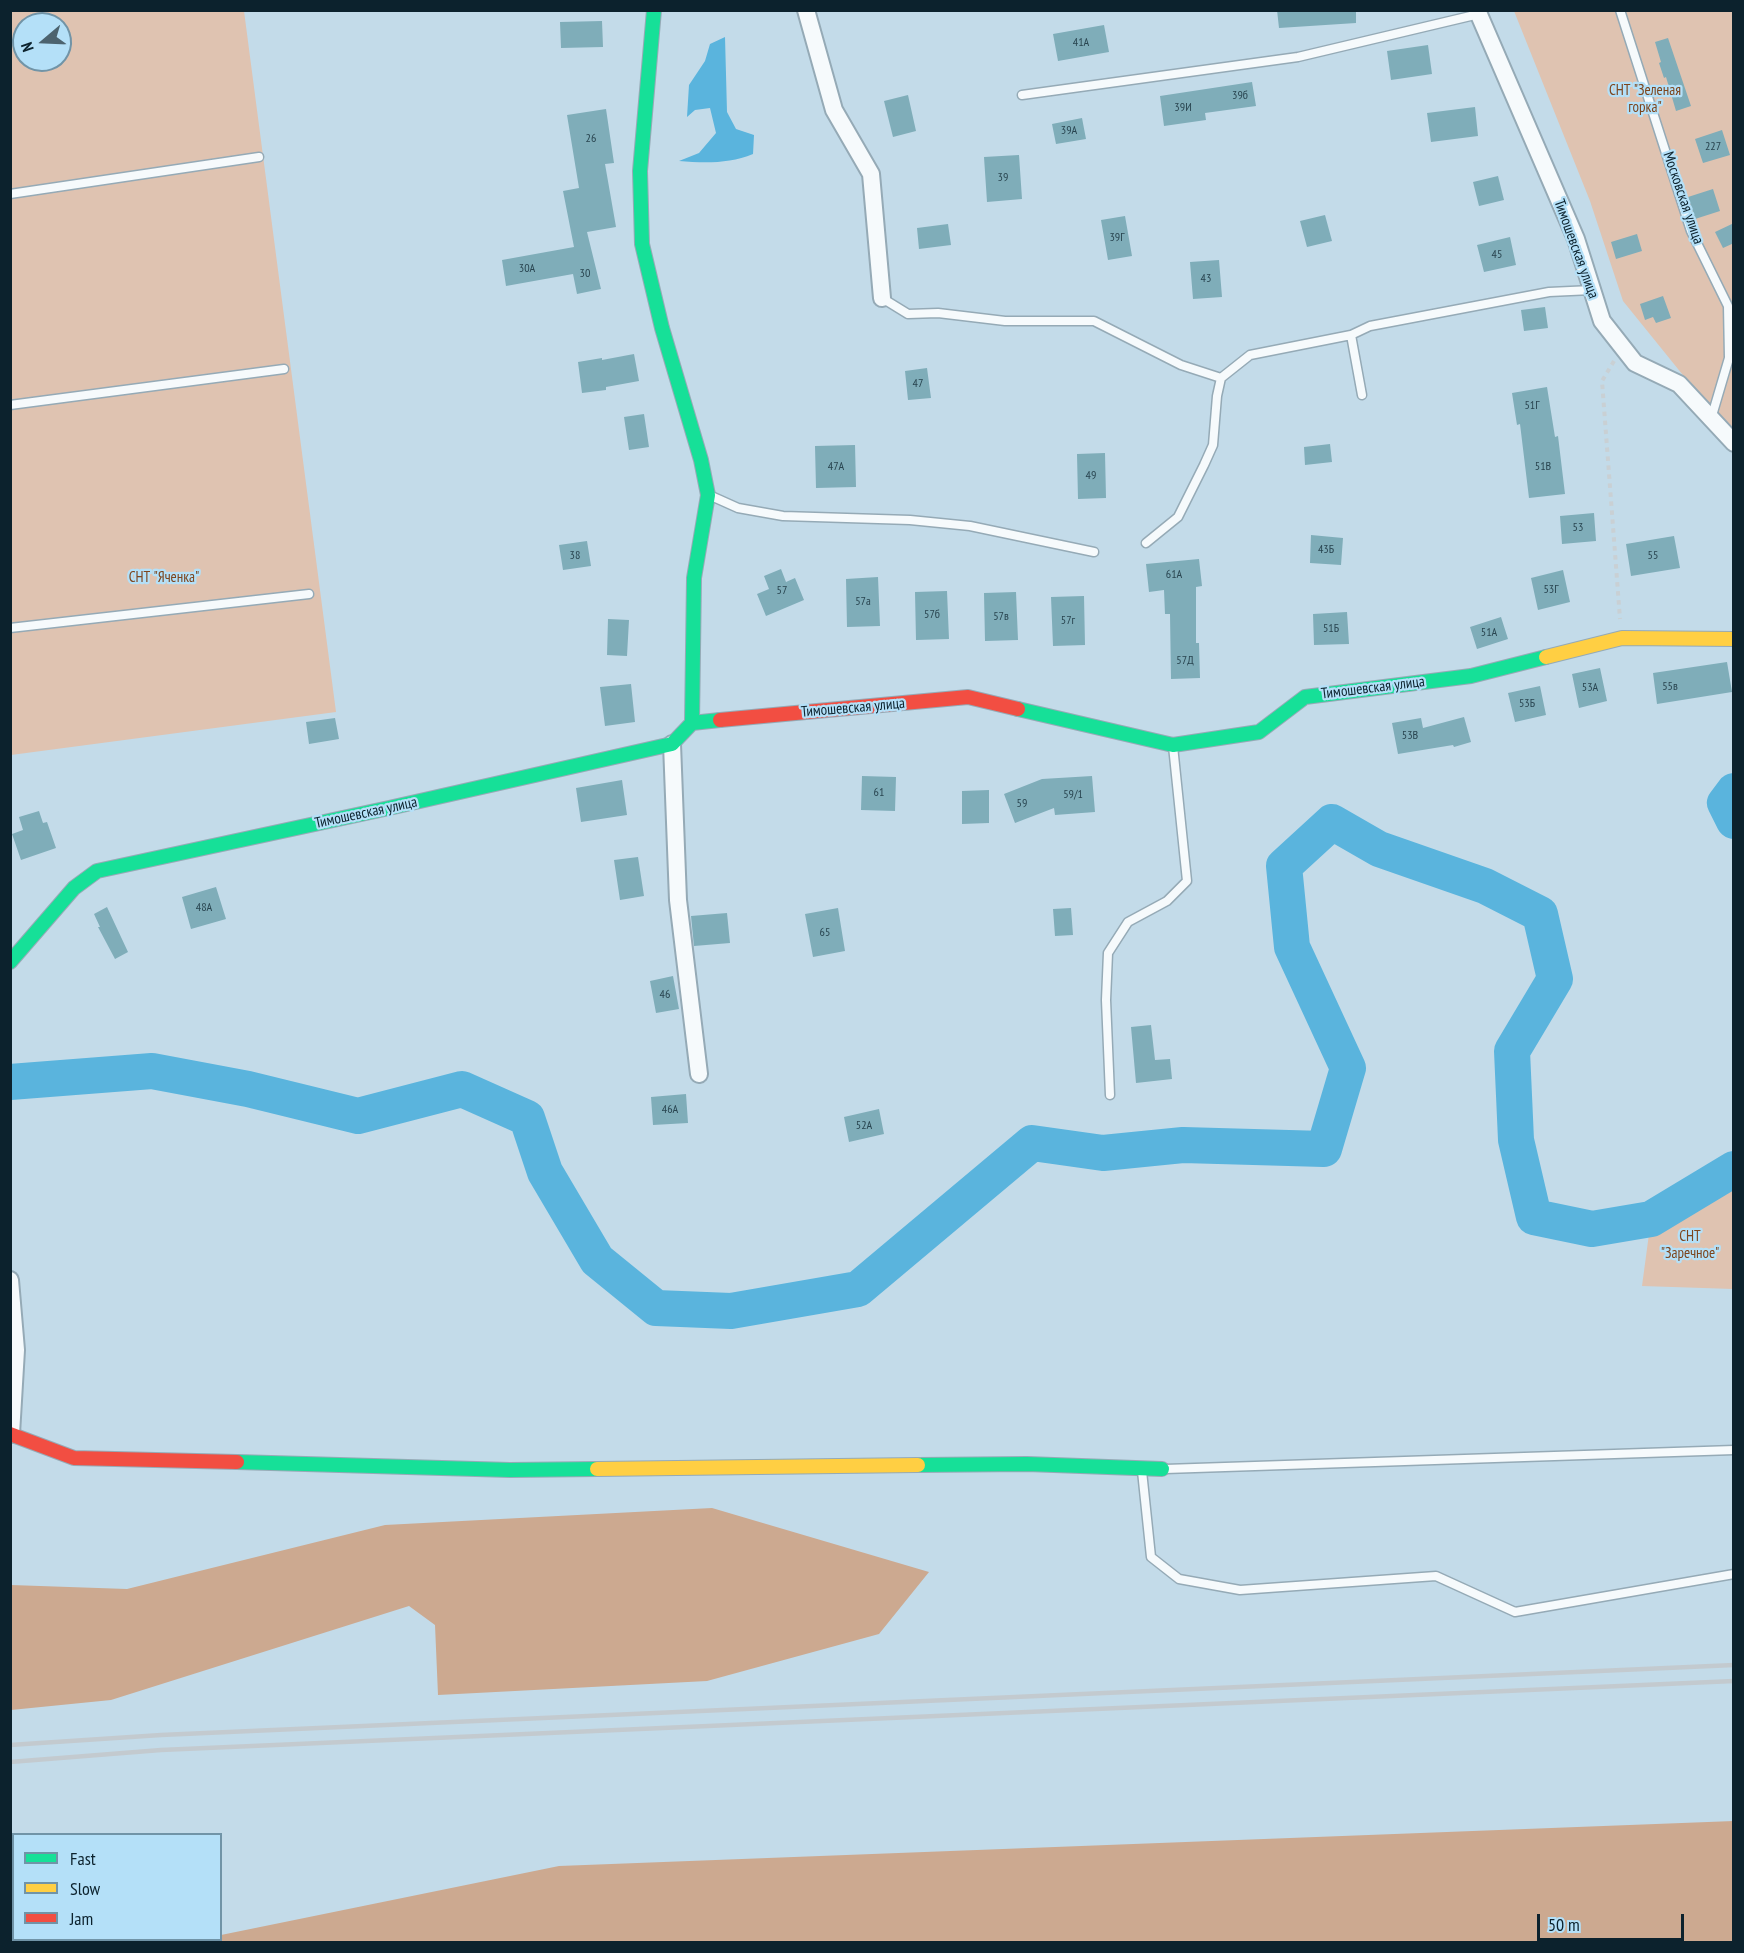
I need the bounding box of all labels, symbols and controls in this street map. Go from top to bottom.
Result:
north arrow [12,12,72,72]
house number: 41А [1073,36,1089,50]
text: N [16,40,38,55]
park label: СНТ "Зеленая горка" [1609,82,1681,117]
house number: 39б [1232,89,1248,103]
house number: 39И [1174,101,1192,115]
house number: 39А [1061,124,1077,138]
house number: 26 [586,132,596,146]
house number: 227 [1705,140,1721,154]
street label: Московская улица [1659,149,1707,247]
house number: 39 [998,171,1008,185]
street label: Тимошевская улица [1550,197,1602,301]
house number: 39Г [1109,231,1125,245]
house number: 45 [1492,248,1502,262]
house number: 30А [519,262,535,276]
house number: 30 [580,267,590,281]
house number: 43 [1201,272,1211,286]
house number: 47 [913,377,923,391]
house number: 51Г [1524,399,1540,413]
house number: 47А [828,460,844,474]
house number: 51В [1535,460,1551,474]
house number: 49 [1086,469,1096,483]
house number: 53 [1573,521,1583,535]
house number: 43Б [1318,543,1334,557]
house number: 38 [570,549,580,563]
house number: 55 [1648,549,1658,563]
house number: 61А [1166,568,1182,582]
park label: СНТ "Яченка" [129,569,199,587]
house number: 53Г [1543,583,1559,597]
house number: 57 [777,584,787,598]
house number: 57а [855,595,871,609]
house number: 57б [924,608,940,622]
house number: 57в [993,610,1009,624]
house number: 57г [1061,614,1075,628]
house number: 51Б [1323,622,1339,636]
house number: 51А [1481,626,1497,640]
house number: 57Д [1176,654,1194,668]
street label: Тимошевская улица [1320,673,1426,703]
house number: 55в [1662,680,1678,694]
house number: 53А [1582,681,1598,695]
street label: Тимошевская улица [800,694,906,722]
house number: 53Б [1519,697,1535,711]
house number: 53В [1402,729,1418,743]
house number: 61 [874,786,884,800]
house number: 59/1 [1063,788,1083,802]
street label: Тимошевская улица [313,793,419,833]
house number: 59 [1017,797,1027,811]
house number: 48А [196,901,212,915]
house number: 65 [820,926,830,940]
house number: 46 [660,988,670,1002]
house number: 46А [662,1103,678,1117]
house number: 52А [856,1119,872,1133]
park label: СНТ "Заречное" [1661,1228,1719,1263]
legend [12,1833,222,1941]
text: Fast [70,1847,96,1870]
text: Slow [70,1877,100,1900]
scale bar [1540,1902,1687,1940]
text: Jam [70,1907,93,1930]
text: 50 m [1548,1913,1580,1936]

